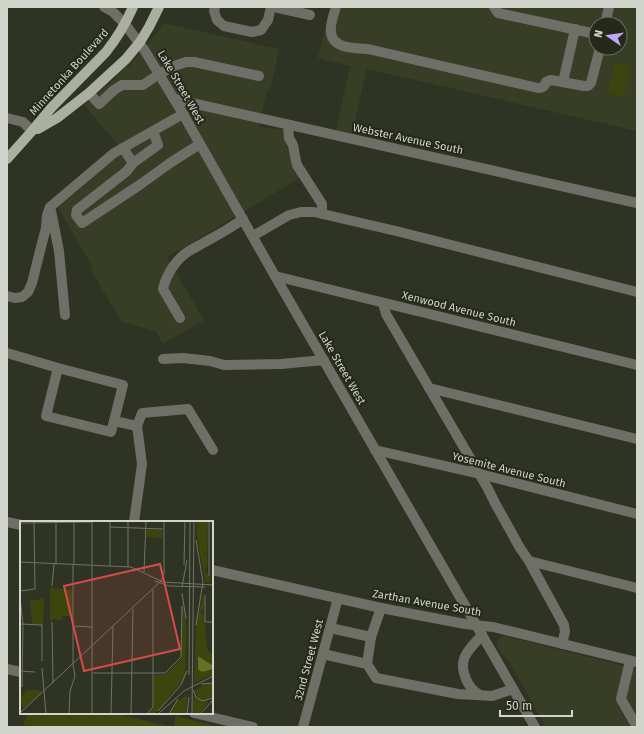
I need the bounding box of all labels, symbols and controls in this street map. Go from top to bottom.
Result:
north arrow [588,16,628,56]
street label: Minnetonka Boulevard [27,26,111,118]
text: N [592,29,606,39]
street label: Lake Street West [155,48,207,126]
street label: Webster Avenue South [352,121,464,157]
street label: Xenwood Avenue South [401,289,517,329]
street label: Lake Street West [316,329,368,407]
street label: Yosemite Avenue South [451,450,567,490]
inset map [20,521,213,714]
street label: Zarthan Avenue South [372,587,482,619]
street label: 32nd Street West [292,618,326,702]
scale bar [500,692,572,718]
text: 50 m [506,699,532,713]

